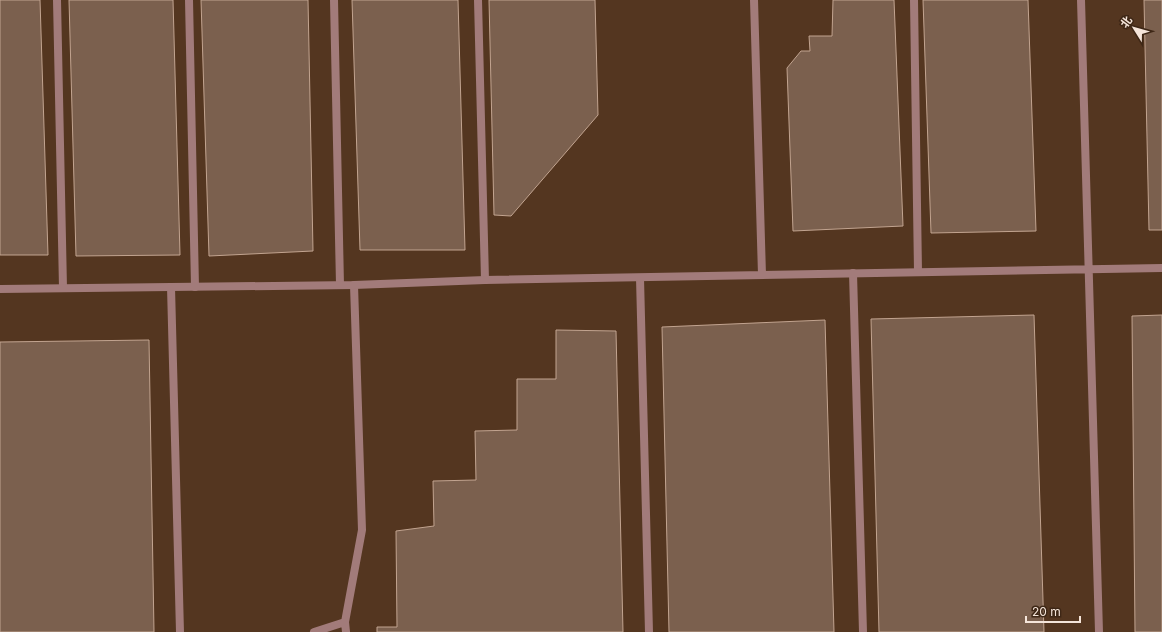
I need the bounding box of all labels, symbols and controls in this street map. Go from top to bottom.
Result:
north arrow [1114,8,1154,48]
text: 北 [1117,13,1135,31]
scale bar [1026,598,1080,624]
text: 20 m [1032,604,1061,619]

